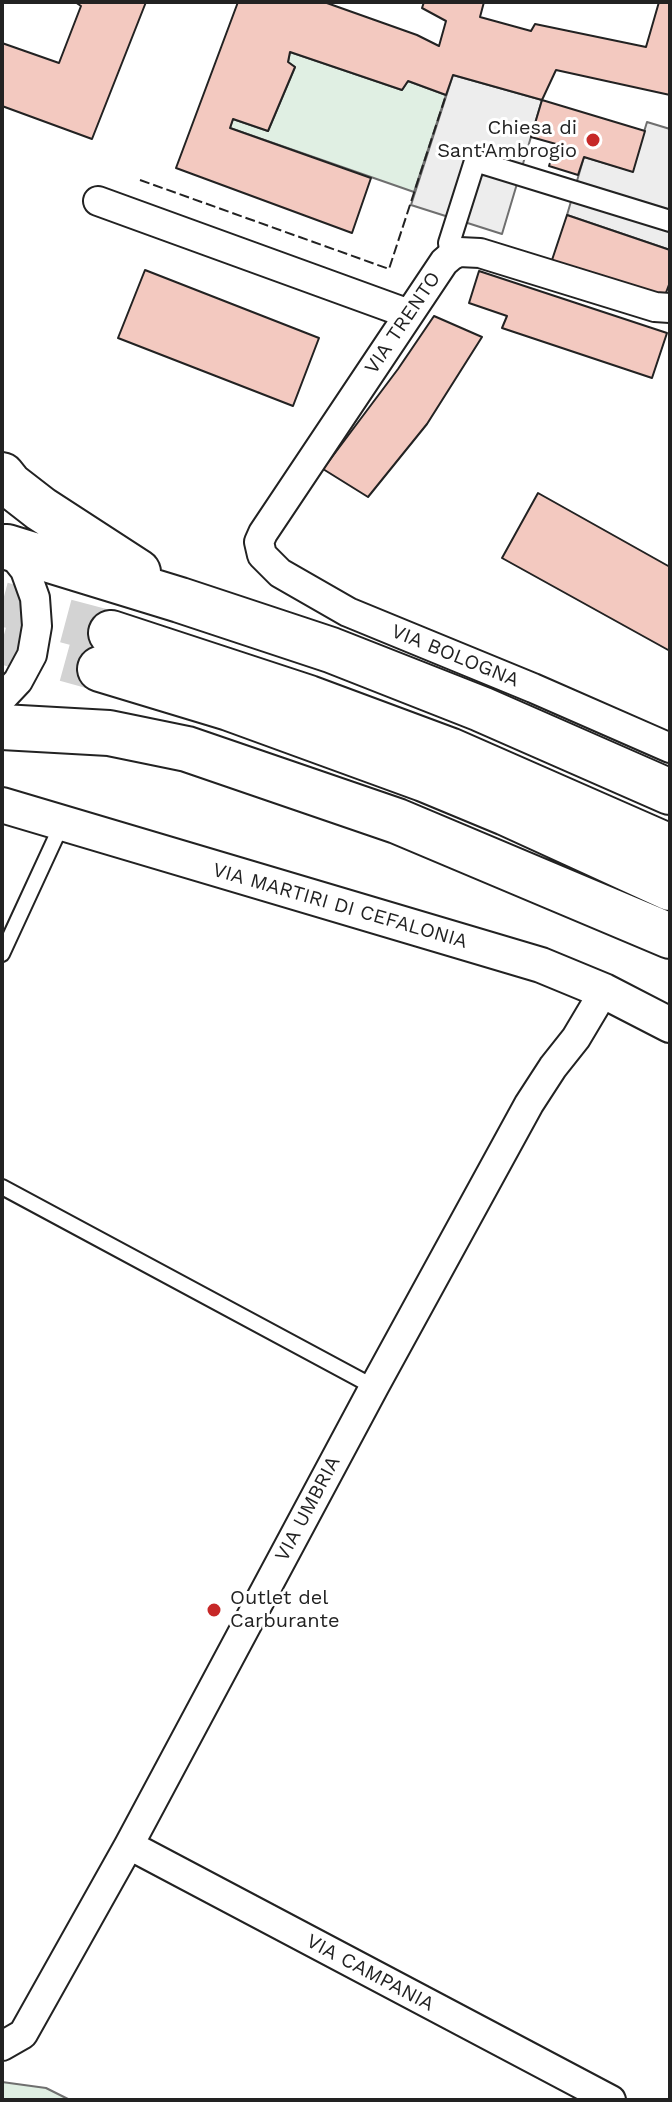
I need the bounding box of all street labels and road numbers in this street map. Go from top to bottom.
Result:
street label: VIA TRENTO [360,267,446,379]
street label: VIA BOLOGNA [388,619,522,693]
street label: VIA MARTIRI DI CEFALONIA [210,858,470,954]
street label: VIA UMBRIA [270,1452,346,1566]
street label: VIA CAMPANIA [302,1929,438,2017]

